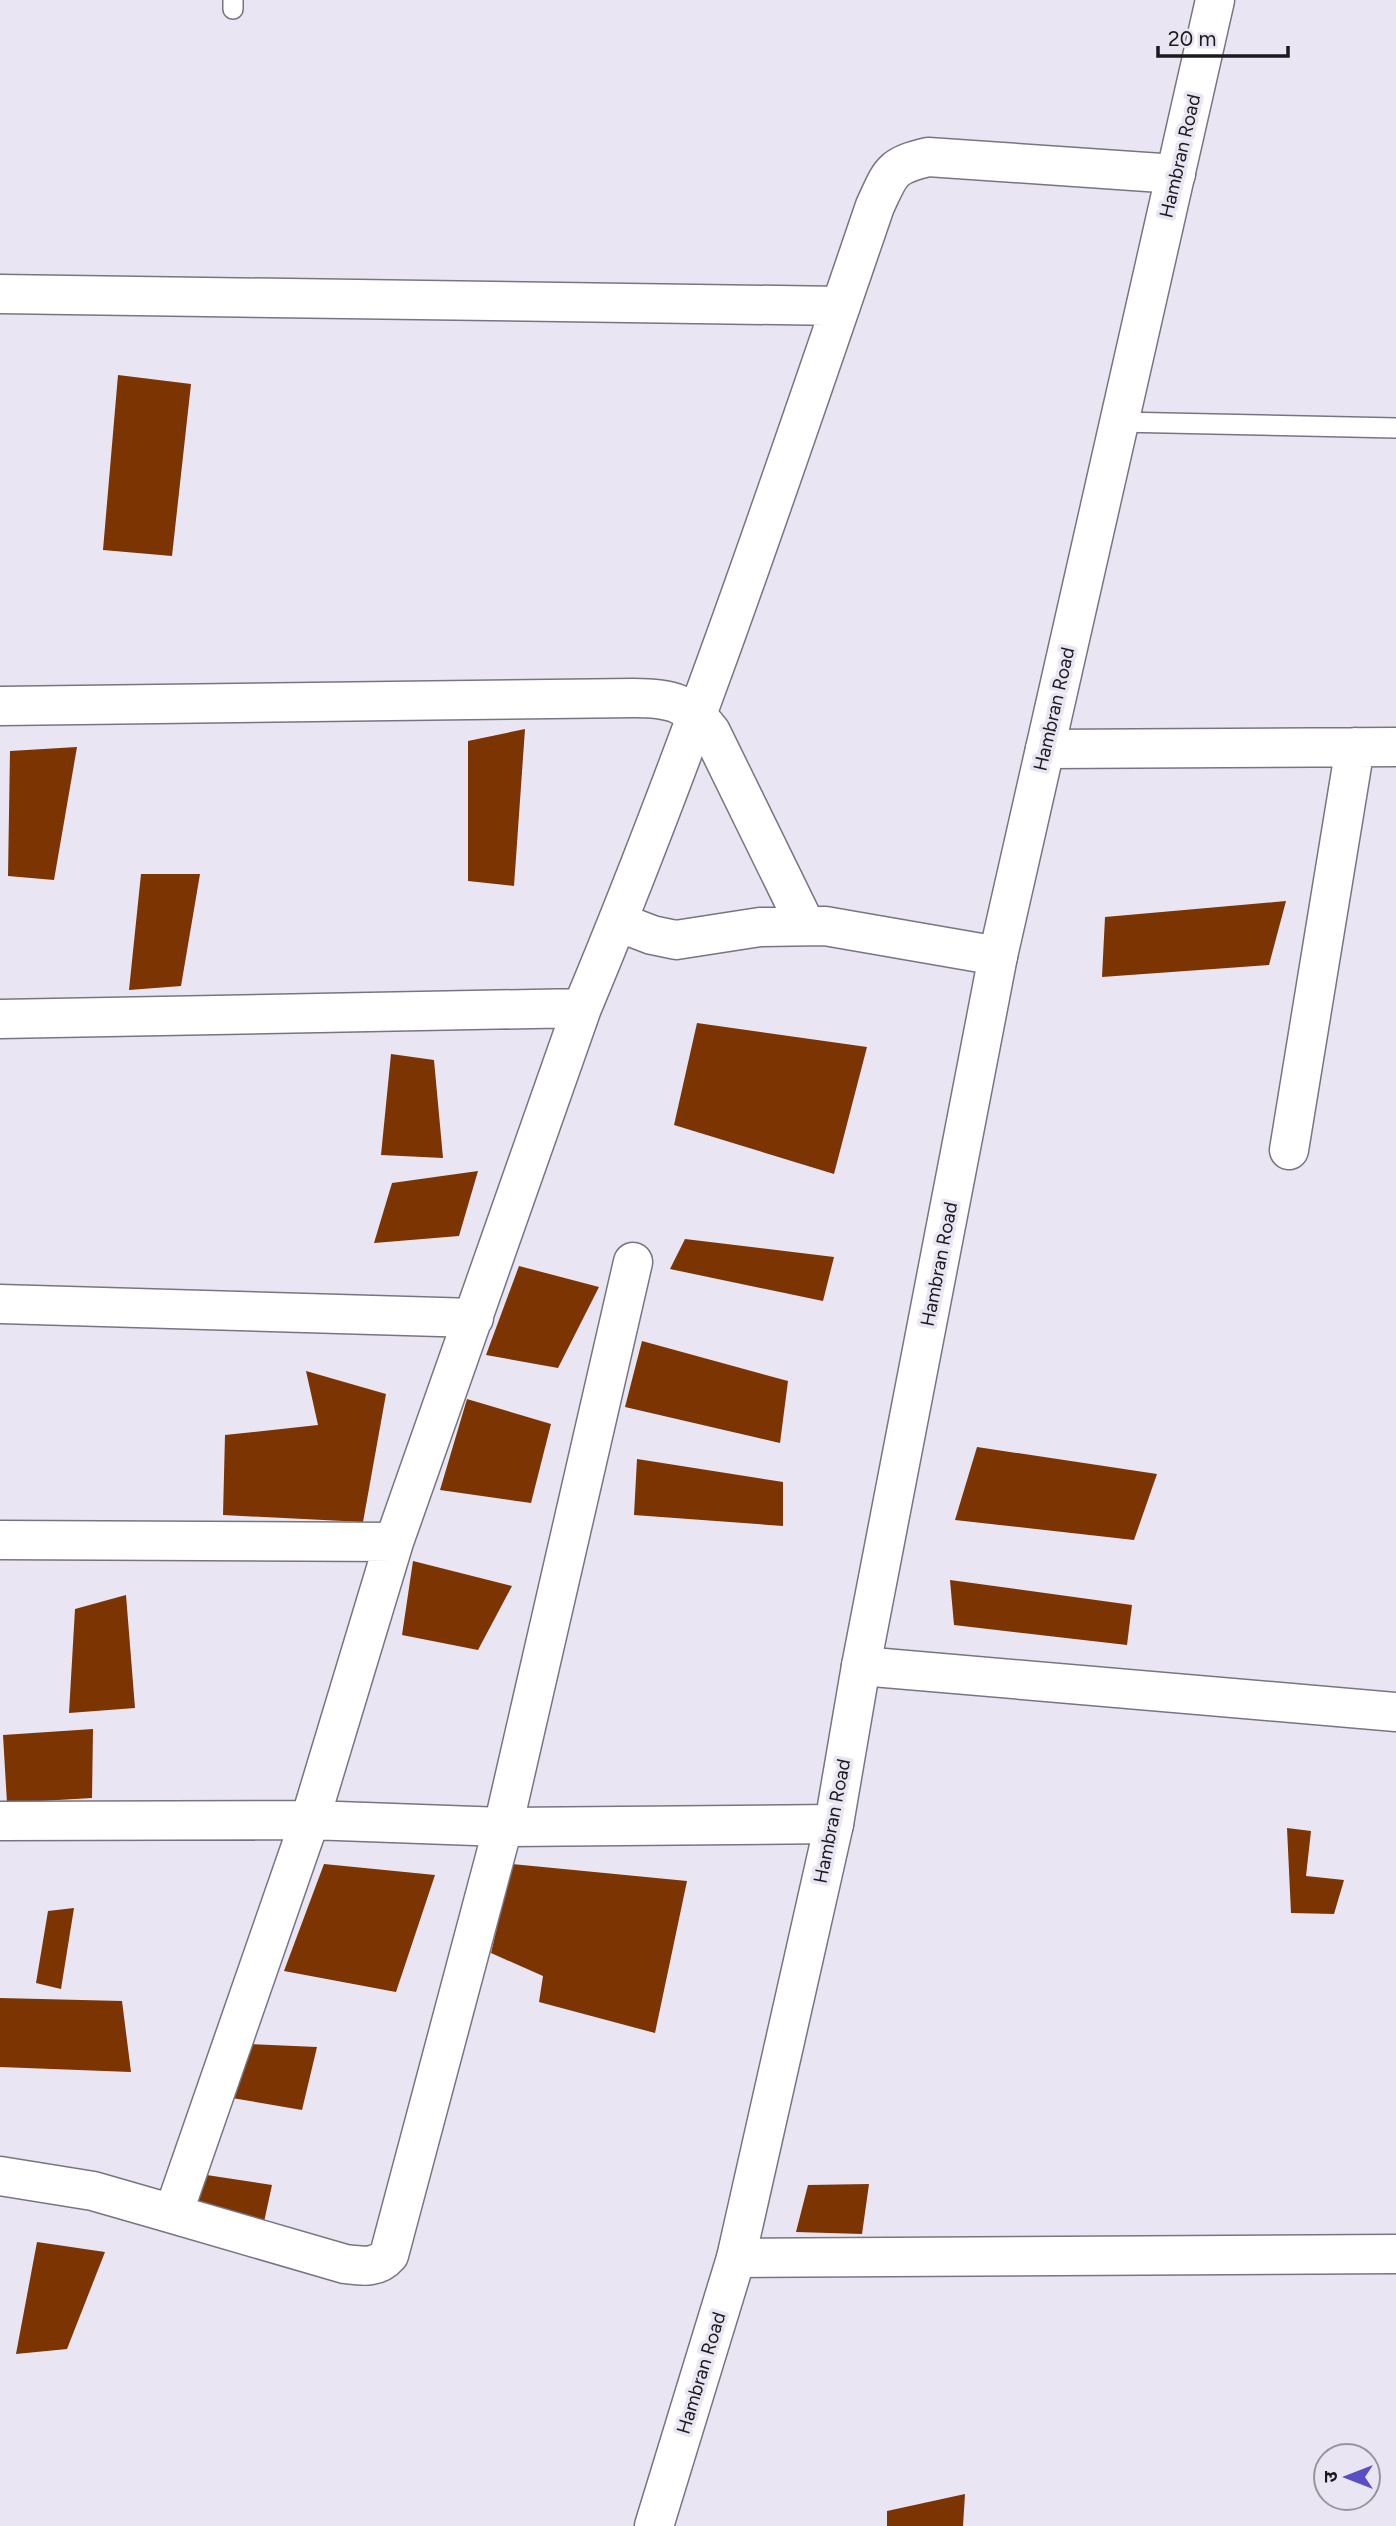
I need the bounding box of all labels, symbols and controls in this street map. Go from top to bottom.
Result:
scale bar [1158,14,1288,58]
text: 20 m [1168,26,1216,51]
street label: Hambran Road [1155,92,1205,220]
street label: Hambran Road [1029,645,1079,773]
street label: Hambran Road [916,1200,962,1328]
street label: Hambran Road [809,1757,855,1885]
street label: Hambran Road [672,2309,730,2437]
north arrow [1312,2442,1382,2512]
text: उ [1319,2471,1342,2483]

